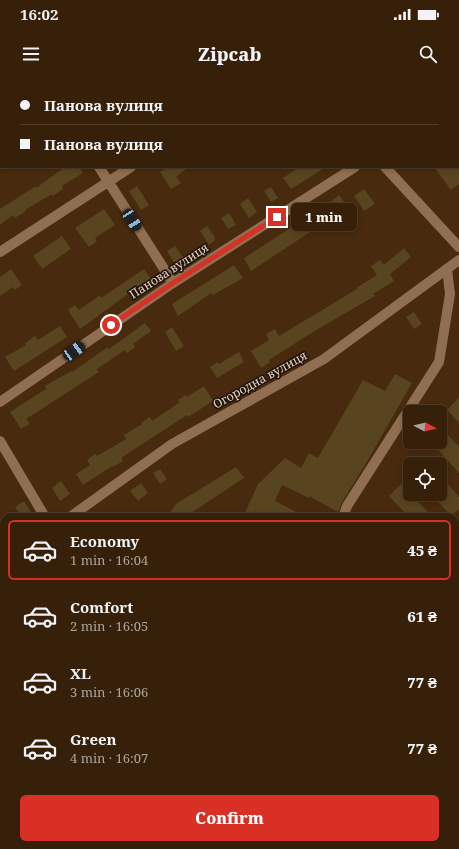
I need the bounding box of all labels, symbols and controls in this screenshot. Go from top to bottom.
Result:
text: 16:02 [20,4,58,24]
text: Zipcab [198,42,261,66]
icon: menu [20,43,42,65]
icon: search [417,43,439,65]
text: Панова вулиця [44,95,163,115]
text: Панова вулиця [44,134,163,154]
callout: 1 min [291,203,357,231]
car [120,207,144,233]
route end [268,208,286,226]
text: 1 min [305,208,343,226]
street label: Панова вулиця [126,238,212,303]
route start [102,316,120,334]
car [61,339,87,363]
street label: Огородна вулиця [210,347,310,412]
north arrow [403,405,447,449]
map controls [403,405,447,501]
button: locate [403,457,447,501]
text: Economy [70,531,139,551]
icon: car [22,532,58,568]
text: 45 ₴ [407,540,437,560]
text: 1 min · 16:04 [70,551,148,569]
text: Comfort [70,597,133,617]
icon: car [22,598,58,634]
text: 61 ₴ [407,606,437,626]
text: 2 min · 16:05 [70,617,148,635]
text: XL [70,663,91,683]
icon: car [22,664,58,700]
text: 77 ₴ [407,672,437,692]
text: 3 min · 16:06 [70,683,148,701]
text: Green [70,729,117,749]
icon: car [22,730,58,766]
text: 77 ₴ [407,738,437,758]
text: 4 min · 16:07 [70,749,148,767]
button: Confirm [20,795,439,841]

